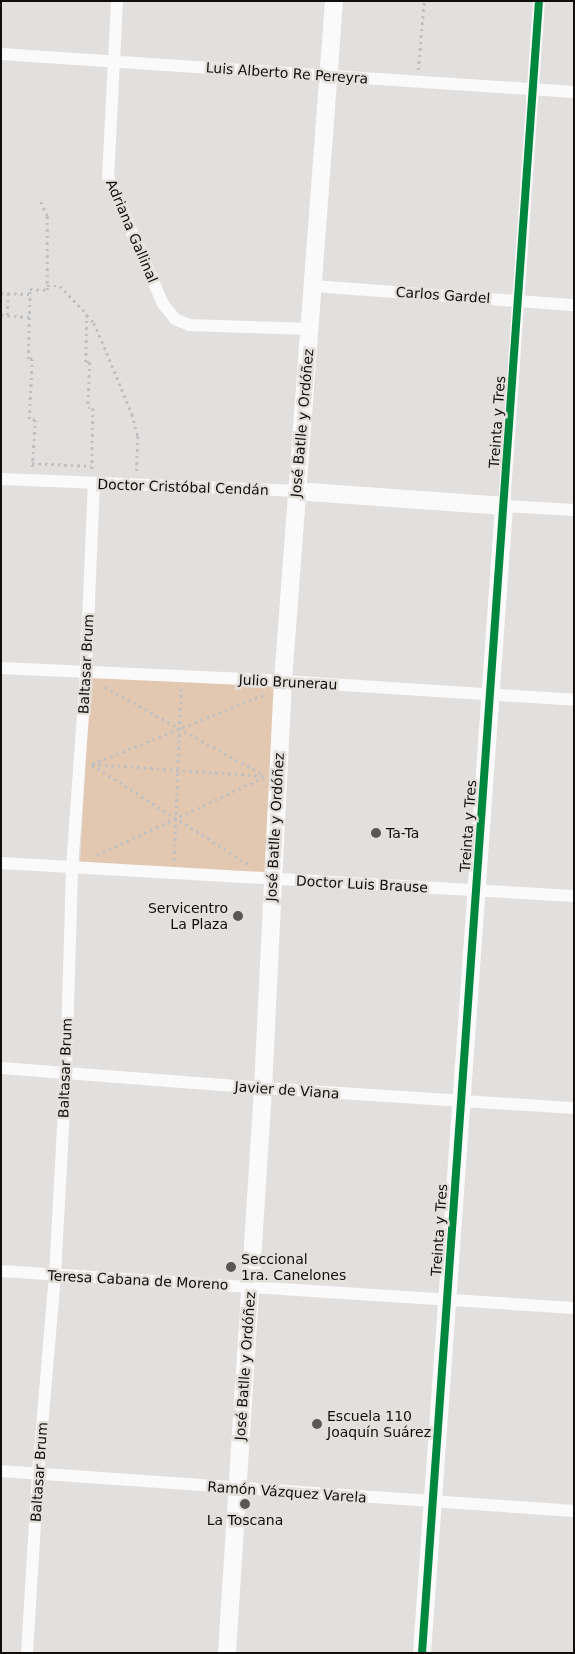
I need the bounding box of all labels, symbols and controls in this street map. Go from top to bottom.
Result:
street label: Luis Alberto Re Pereyra [205,59,369,87]
street label: Adriana Gallinal [103,177,161,285]
street label: Carlos Gardel [395,283,491,307]
street label: José Batlle y Ordóñez [287,348,317,498]
street label: Treinta y Tres [485,375,509,469]
street label: Doctor Cristóbal Cendán [97,476,269,498]
street label: Baltasar Brum [75,614,97,714]
street label: Julio Brunerau [238,671,338,693]
street label: José Batlle y Ordóñez [263,752,287,902]
street label: Treinta y Tres [456,779,480,873]
place label: Ta-Ta [386,825,419,841]
marker: Ta-Ta [370,827,382,839]
street label: Doctor Luis Brause [296,872,428,896]
place label: Servicentro La Plaza [148,900,228,932]
marker: Servicentro La Plaza [232,910,244,922]
street label: Baltasar Brum [55,1018,75,1118]
street label: Javier de Viana [234,1078,340,1102]
street label: Treinta y Tres [427,1183,451,1277]
place label: Seccional 1ra. Canelones [241,1251,346,1284]
marker: Seccional 1ra. Canelones [225,1261,237,1273]
street label: Teresa Cabana de Moreno [47,1267,229,1293]
street label: José Batlle y Ordóñez [231,1291,259,1441]
place label: Escuela 110 Joaquín Suárez [327,1408,431,1440]
marker: Escuela 110 Joaquín Suárez [311,1418,323,1430]
street label: Baltasar Brum [27,1421,51,1523]
street label: Ramón Vázquez Varela [207,1478,367,1506]
marker: La Toscana [239,1498,251,1510]
place label: La Toscana [207,1512,283,1528]

